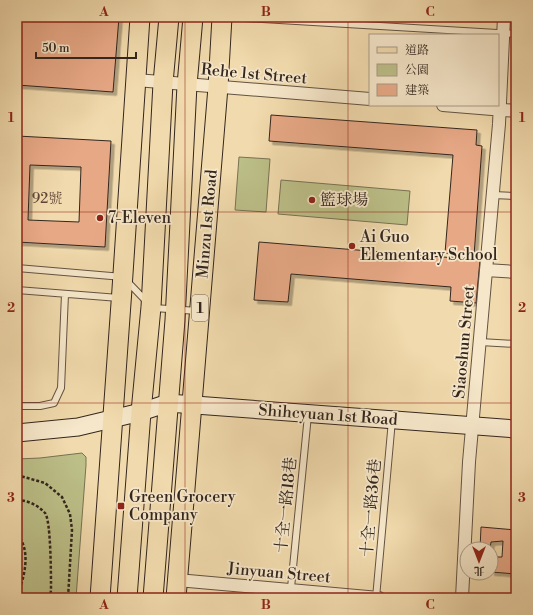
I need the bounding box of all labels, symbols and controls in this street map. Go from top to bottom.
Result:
text: A [98,4,109,20]
text: B [261,4,271,20]
text: C [425,4,435,20]
scale bar [36,34,136,60]
legend [369,34,499,106]
text: 50 m [42,41,70,56]
text: 道路 [405,43,429,58]
street label: Rehe 1st Street [200,59,308,89]
text: 公園 [405,63,429,78]
text: 建築 [405,83,429,98]
text: 1 [8,110,15,126]
text: 1 [519,110,526,126]
street label: Minzu 1st Road [192,169,222,279]
house number: 92號 [32,190,62,208]
place label: 籃球場 [320,190,368,210]
marker: 籃球場 [307,195,317,205]
place label: 7-Eleven [108,208,171,228]
marker: 7-Eleven [95,213,105,223]
place label: Ai Guo Elementary School [359,227,498,265]
marker: Ai Guo Elementary School [347,241,357,251]
street label: Siaoshun Street [449,284,479,399]
road number: 1 [192,295,208,321]
text: 2 [7,300,15,316]
text: 2 [518,300,526,316]
street label: Shihcyuan 1st Road [258,400,398,430]
street label: 十全一路18巷 [271,456,301,554]
street label: 十全一路36巷 [357,458,385,558]
place label: Green Grocery Company [129,487,236,525]
text: 3 [7,490,15,506]
text: 3 [518,490,526,506]
marker: Green Grocery Company [116,501,126,511]
north arrow [459,541,499,581]
street label: Jinyuan Street [226,558,332,587]
text: 北 [474,563,485,577]
text: A [98,597,109,613]
text: B [261,597,271,613]
text: C [425,597,435,613]

